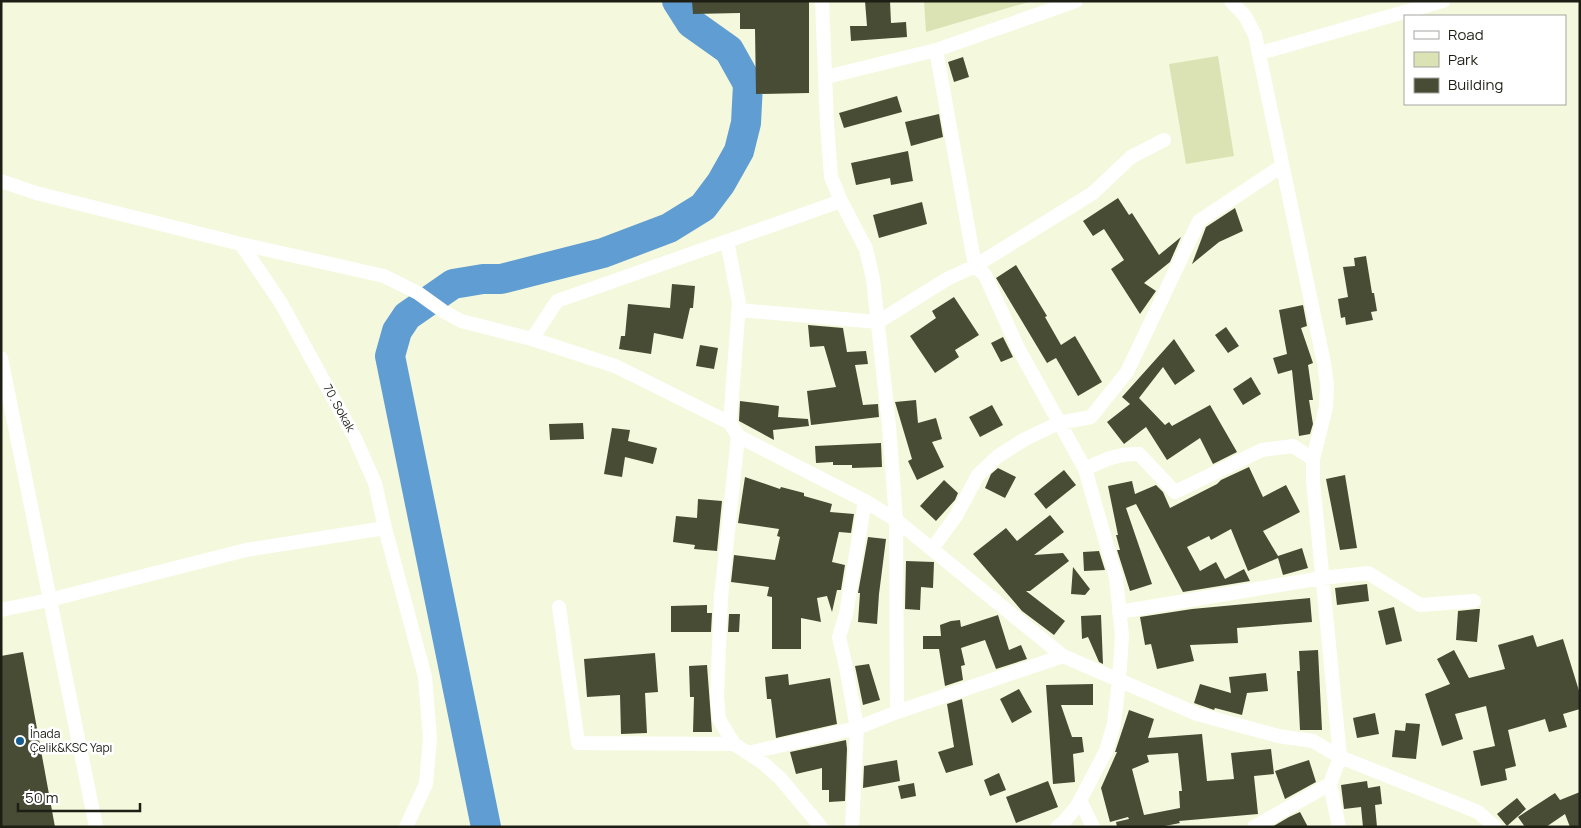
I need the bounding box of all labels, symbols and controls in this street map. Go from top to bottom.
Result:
legend [1404,15,1566,105]
text: Road [1448,24,1484,45]
text: Park [1448,49,1478,70]
text: Building [1448,74,1503,95]
street label: 70. Sokak [319,381,360,435]
place label: İnada Çelik&KSC Yapı [30,725,112,756]
marker: İnada Çelik&KSC Yapı [14,735,26,747]
scale bar [18,780,140,812]
text: 50 m [25,787,59,808]

